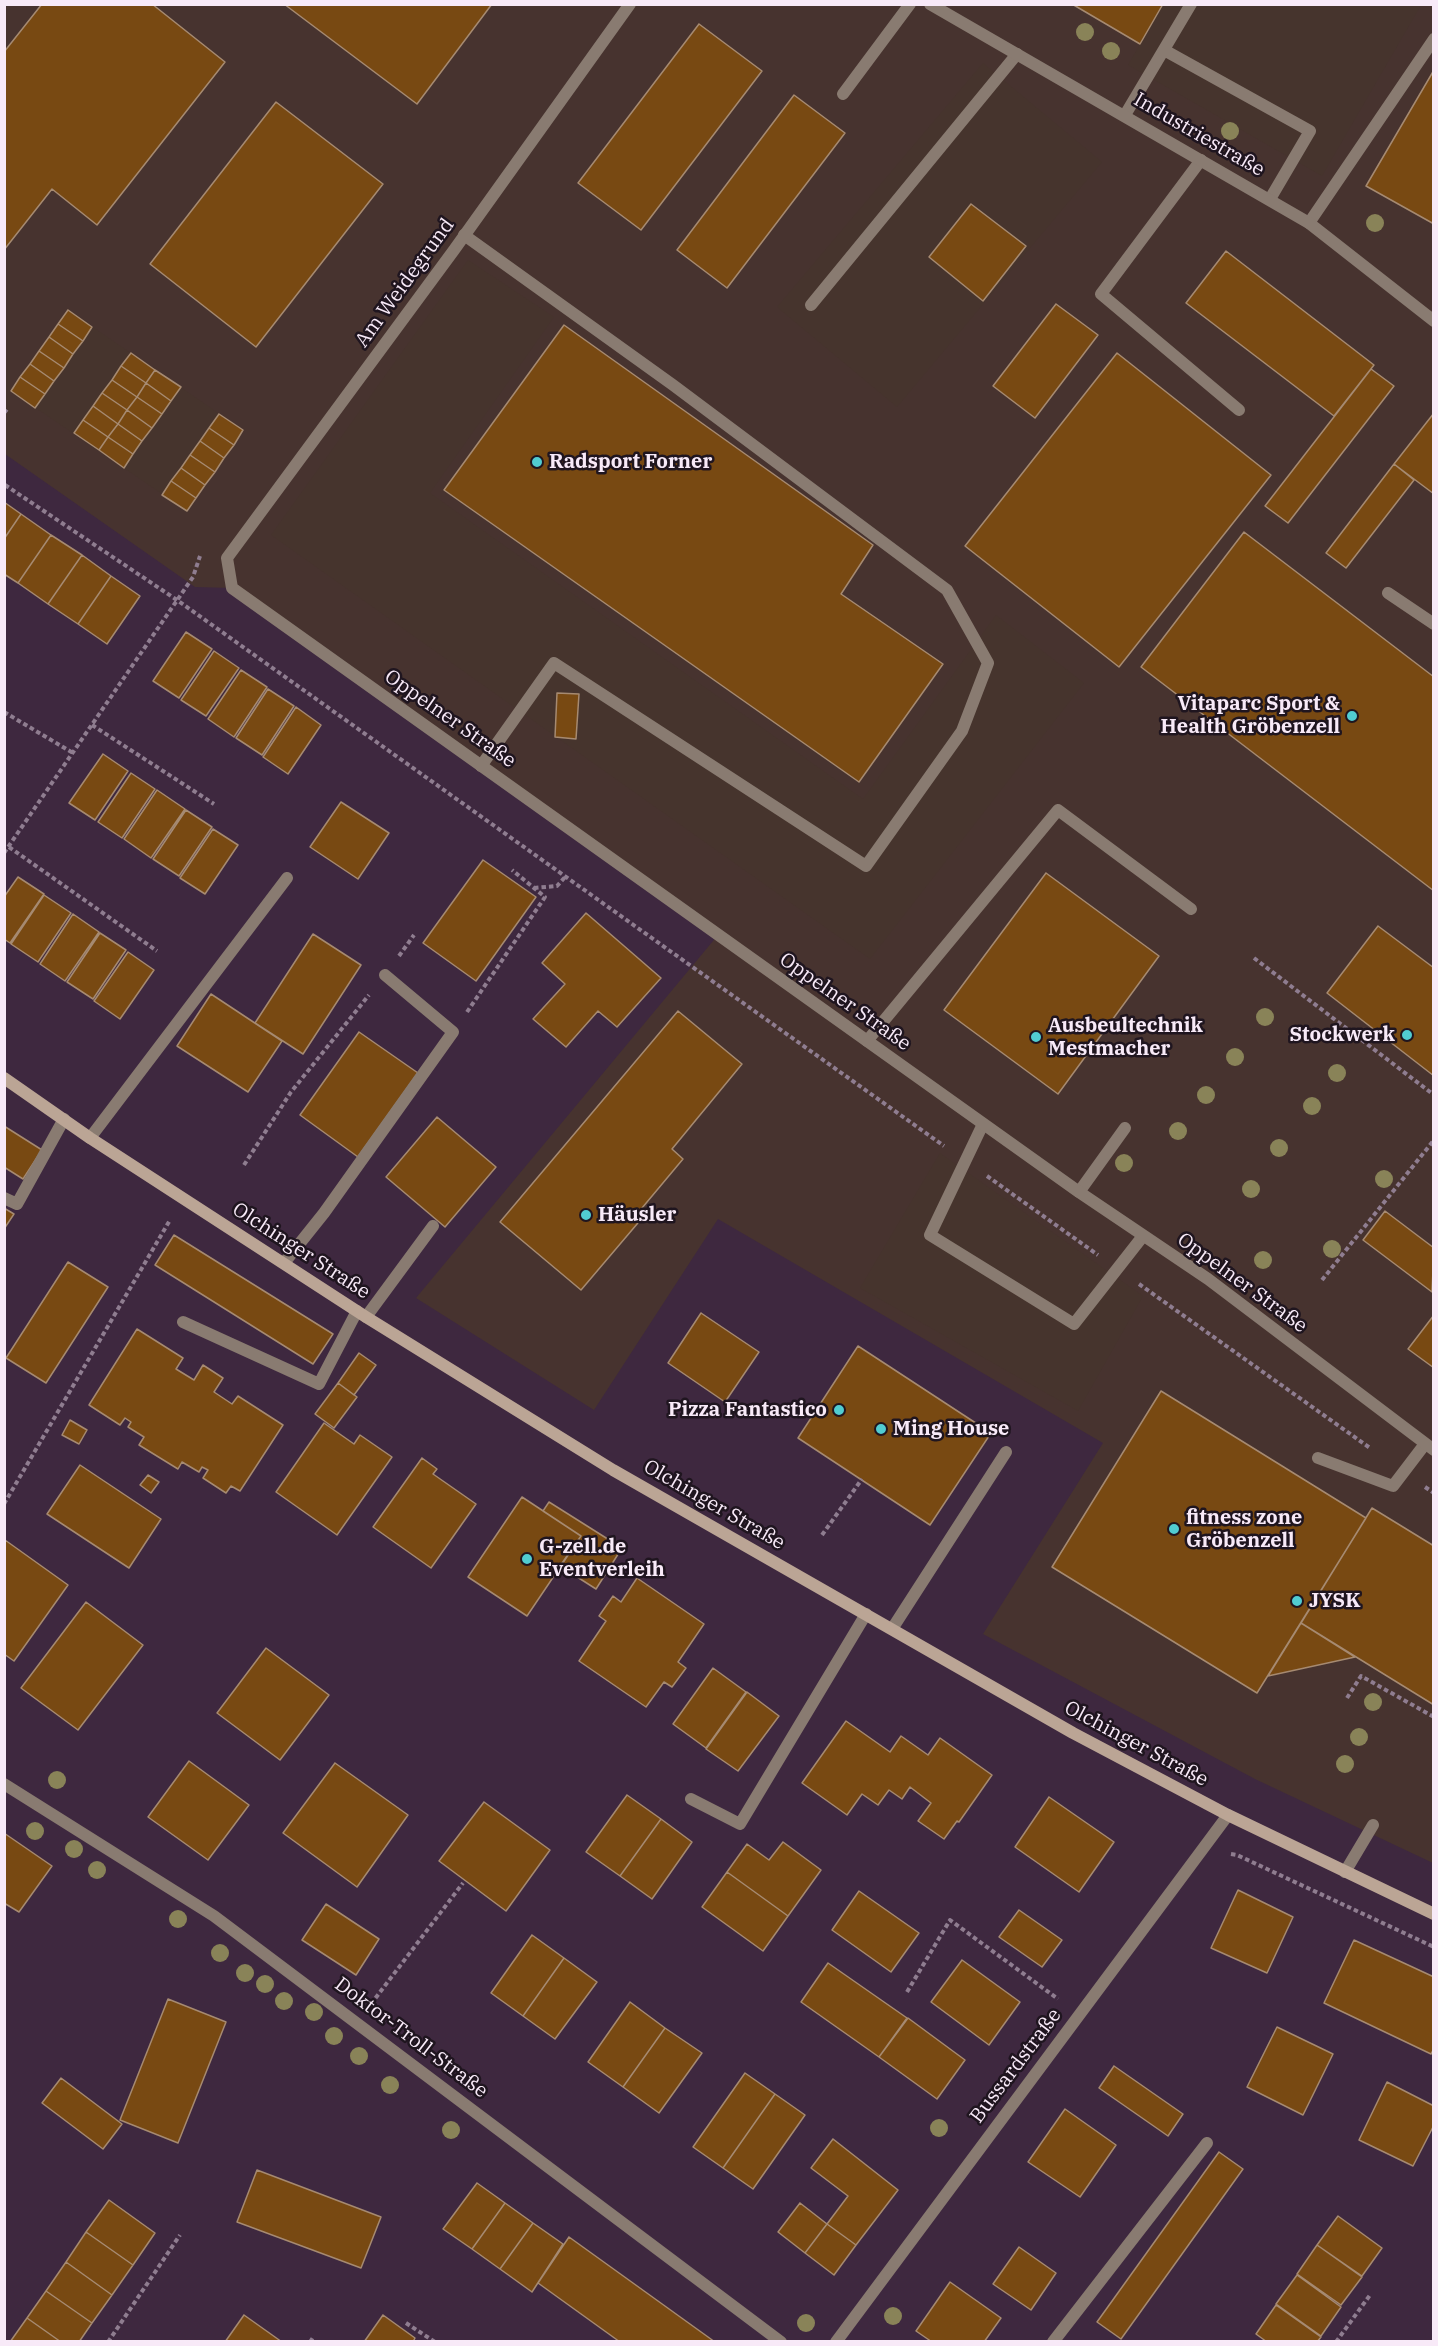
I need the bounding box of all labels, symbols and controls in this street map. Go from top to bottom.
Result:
street label: Industriestraße [1129,88,1269,182]
street label: Am Weidegrund [350,214,460,352]
place label: Radsport Forner [549,450,712,474]
marker: Radsport Forner [530,455,544,469]
street label: Oppelner Straße [380,665,520,773]
place label: Vitaparc Sport & Health Gröbenzell [1161,692,1340,739]
marker: Vitaparc Sport & Health Gröbenzell [1345,709,1359,723]
street label: Oppelner Straße [775,948,915,1056]
place label: Ausbeultechnik Mestmacher [1048,1014,1203,1061]
place label: Stockwerk [1289,1023,1395,1047]
marker: Stockwerk [1400,1028,1414,1042]
marker: Ausbeultechnik Mestmacher [1029,1030,1043,1044]
street label: Olchinger Straße [228,1198,374,1304]
place label: Häusler [598,1203,676,1227]
marker: Häusler [579,1208,593,1222]
street label: Oppelner Straße [1172,1228,1312,1338]
place label: Pizza Fantastico [668,1398,827,1422]
marker: Pizza Fantastico [832,1403,846,1417]
place label: Ming House [893,1417,1009,1441]
marker: Ming House [874,1422,888,1436]
street label: Olchinger Straße [639,1455,789,1555]
place label: fitness zone Gröbenzell [1186,1506,1302,1553]
marker: fitness zone Gröbenzell [1167,1522,1181,1536]
place label: G-zell.de Eventverleih [539,1535,665,1582]
marker: G-zell.de Eventverleih [520,1552,534,1566]
place label: JYSK [1309,1589,1361,1613]
marker: JYSK [1290,1594,1304,1608]
street label: Olchinger Straße [1060,1696,1212,1792]
street label: Doktor-Troll-Straße [330,1973,492,2103]
street label: Bussardstraße [965,2004,1067,2128]

